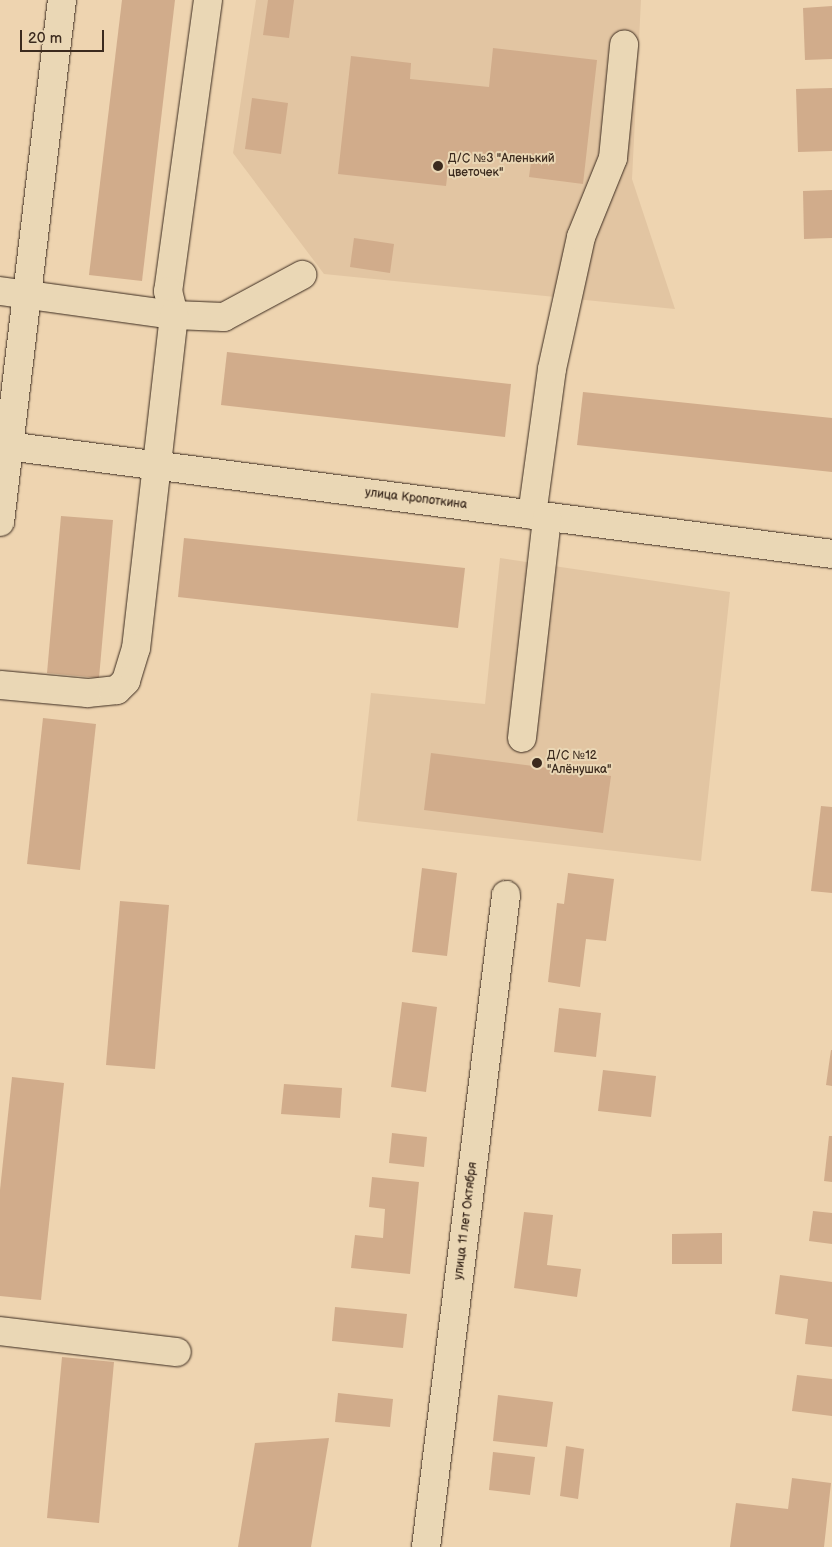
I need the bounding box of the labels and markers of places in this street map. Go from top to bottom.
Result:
place label: Д/С №3 "Аленький цветочек" [448,152,555,180]
marker: Д/С №3 "Аленький цветочек" [432,160,444,172]
place label: Д/С №12 "Алёнушка" [547,749,611,777]
marker: Д/С №12 "Алёнушка" [531,757,543,769]

